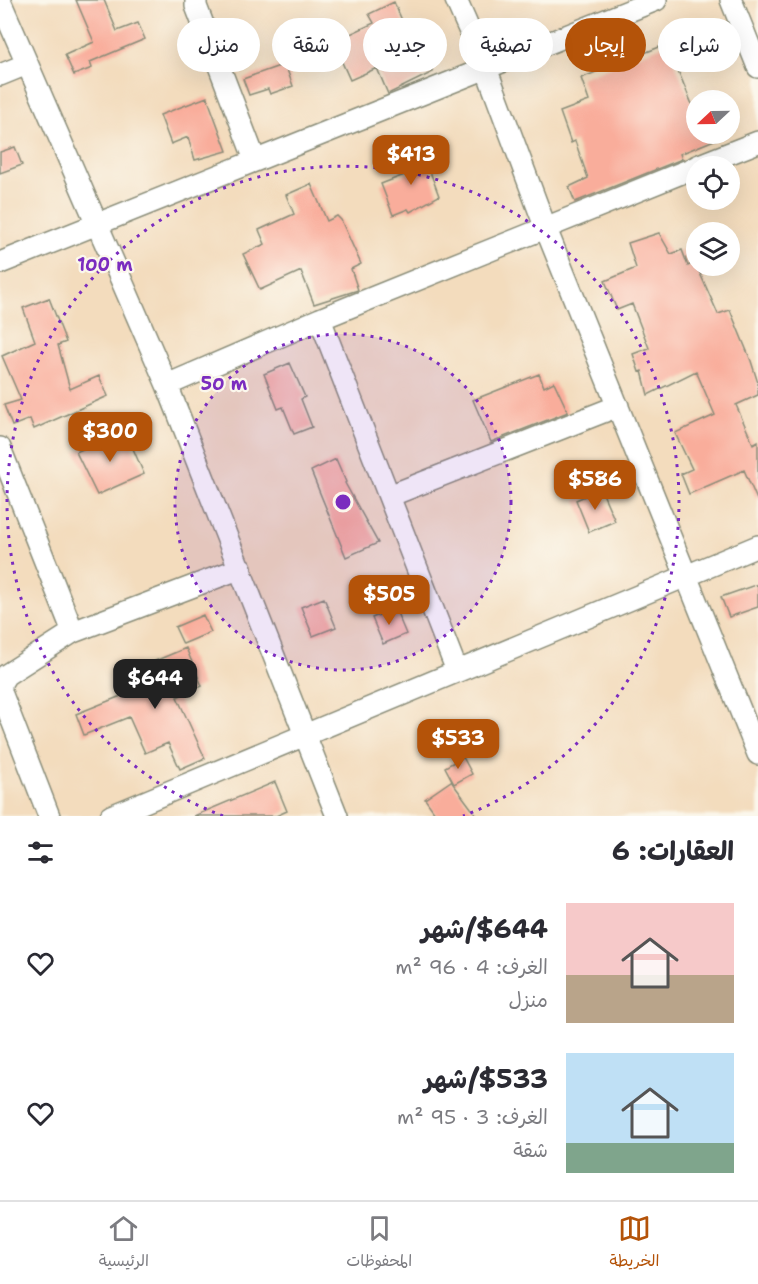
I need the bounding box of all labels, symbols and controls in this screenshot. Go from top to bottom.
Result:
chip: منزل [177,18,260,72]
chip: شقة [272,18,351,72]
chip: جديد [363,18,447,72]
chip: تصفية [459,18,553,72]
chip: إيجار [565,18,646,72]
chip: شراء [658,18,741,72]
north arrow [686,90,740,144]
map controls [686,90,740,276]
pin: $413 [375,135,447,186]
text: $413 [386,141,436,167]
button: locate [686,156,740,210]
button: layers [686,222,740,276]
text: 100 m [77,253,133,277]
text: 50 m [201,372,248,396]
pin: $300 [74,412,146,463]
text: $300 [82,418,138,444]
pin: $586 [559,460,631,511]
text: $586 [568,466,622,492]
centre of rings [333,492,353,512]
pin: $505 [353,575,425,626]
text: $505 [363,581,415,607]
pin: $644 [119,659,191,710]
text: $644 [127,665,183,691]
pin: $533 [422,719,494,770]
text: $533 [431,725,485,751]
text: العقارات: 6 [612,833,734,868]
icon: filters [24,836,57,869]
text: $644/شهر [421,911,548,946]
icon: home [614,927,686,999]
icon: heart [24,947,57,980]
text: الغرف: 4 · 96 m² [395,954,548,980]
text: منزل [509,987,548,1013]
text: $533/شهر [424,1061,548,1096]
icon: home [614,1077,686,1149]
icon: heart [24,1097,57,1130]
text: الغرف: 3 · 95 m² [397,1104,548,1130]
text: شقة [513,1137,548,1163]
tab: الرئيسية [99,1212,149,1275]
tab: المحفوظات [346,1212,412,1275]
tab: الخريطة [609,1212,659,1275]

